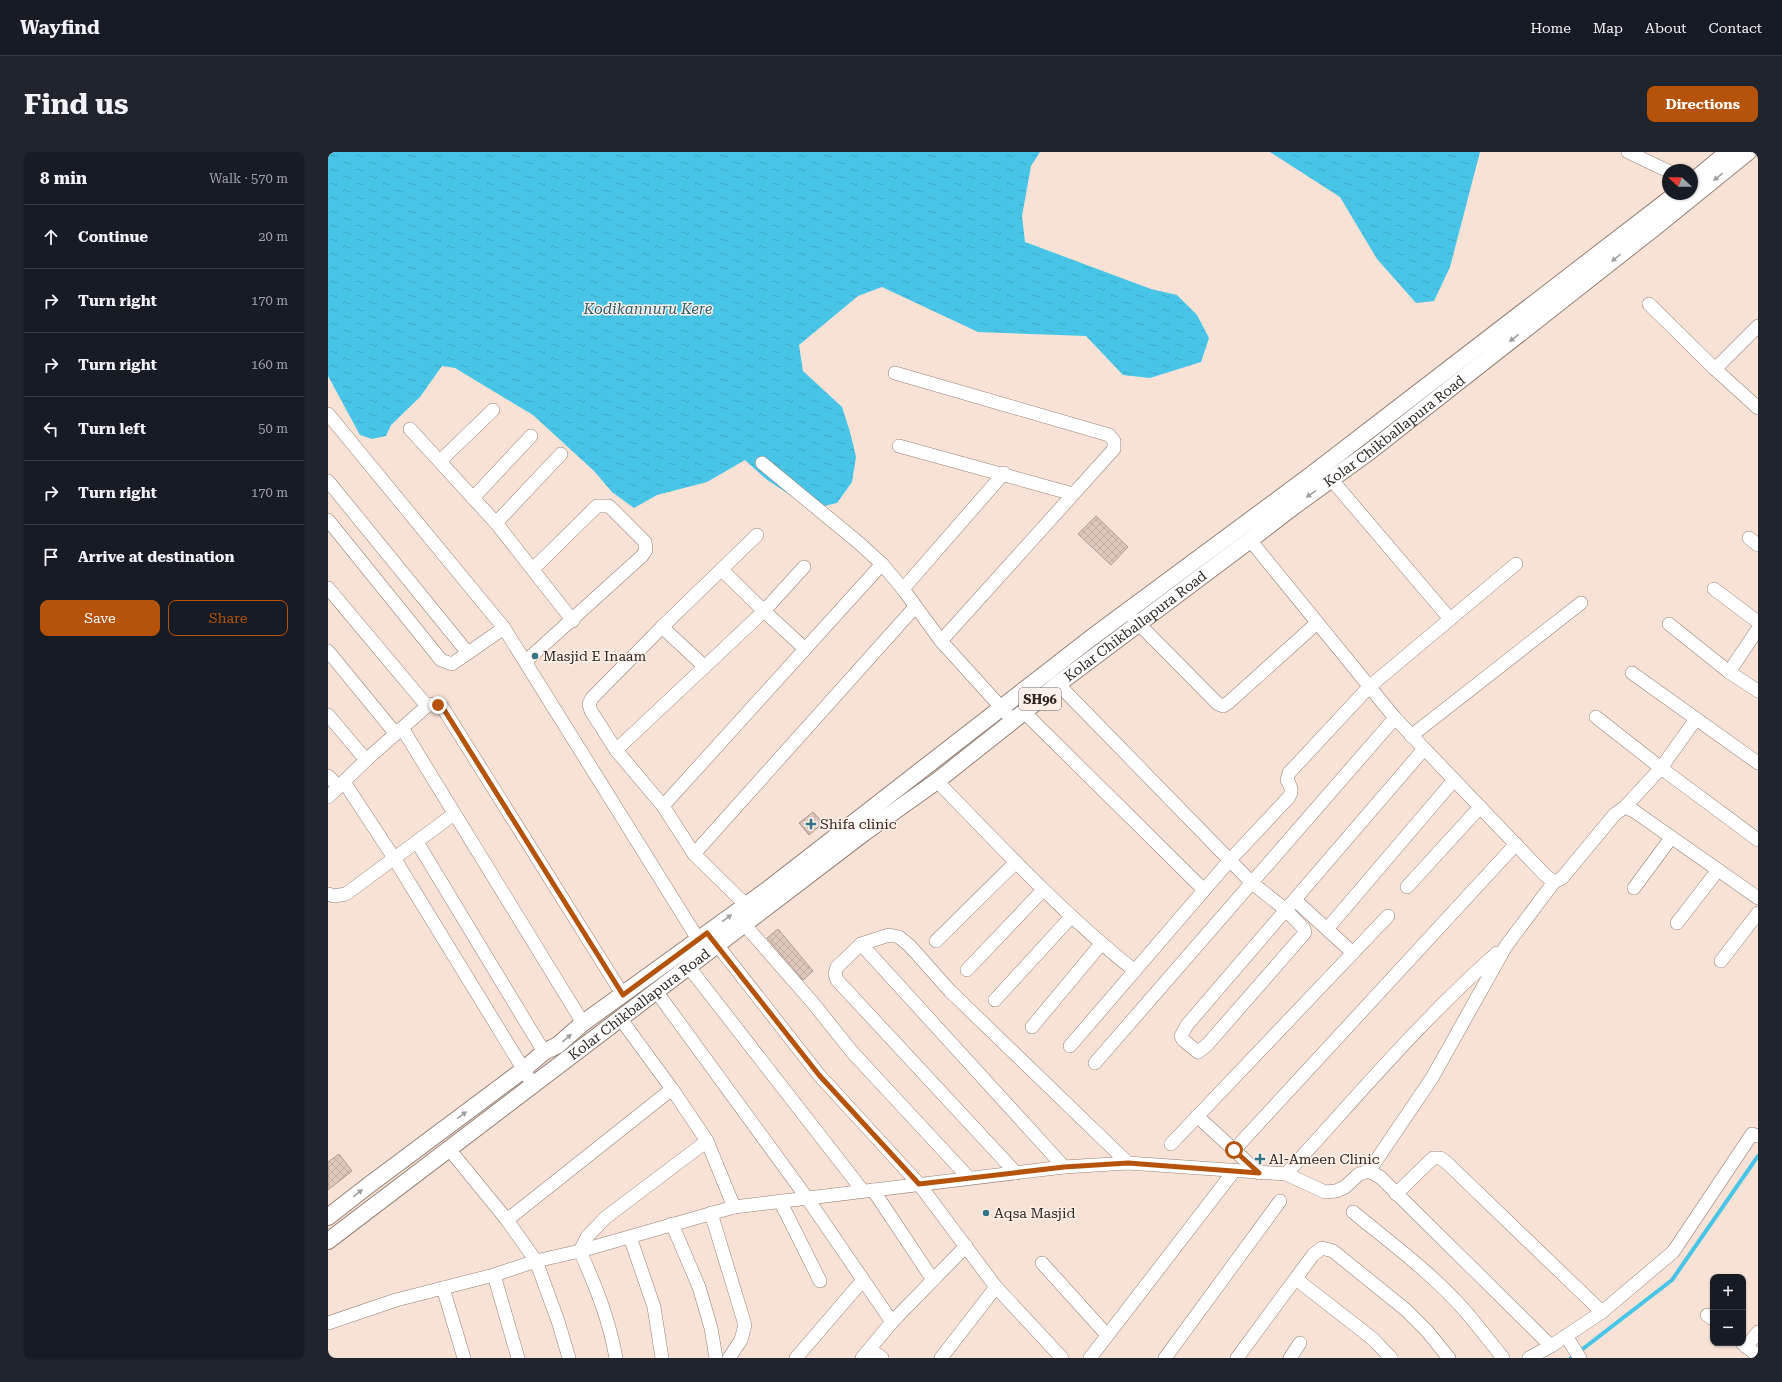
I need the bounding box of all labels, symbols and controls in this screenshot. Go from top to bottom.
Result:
text: Wayfind [20,16,100,39]
text: Home [1530,20,1571,36]
text: Map [1593,20,1623,36]
text: About [1645,20,1687,36]
text: Contact [1709,20,1762,36]
button: Directions [1647,86,1758,122]
text: Find us [24,88,128,121]
north arrow [1662,164,1698,200]
text: 8 min [40,168,87,188]
text: Walk · 570 m [209,171,288,186]
one-way arrow [1713,172,1723,181]
icon: ahead [40,226,62,248]
text: Continue [78,228,148,246]
text: 20 m [258,229,288,244]
one-way arrow [1611,253,1622,262]
icon: right [40,290,62,312]
text: Turn right [78,292,157,310]
text: 170 m [251,293,288,308]
water label: Kodikannuru Kere [583,300,713,318]
one-way arrow [1508,333,1519,342]
icon: right [40,354,62,376]
text: Turn right [78,356,157,374]
text: 160 m [251,357,288,372]
street label: Kolar Chikballapura Road [1320,372,1468,490]
icon: left [40,418,62,440]
text: Turn left [78,420,146,438]
text: 50 m [258,421,288,436]
icon: right [40,482,62,504]
text: Turn right [78,484,157,502]
text: 170 m [251,485,288,500]
one-way arrow [1306,490,1316,498]
icon: arrive [40,546,62,568]
text: Arrive at destination [78,548,234,566]
street label: Kolar Chikballapura Road [1061,567,1210,685]
button: Save [40,600,160,636]
button: Share [168,600,288,636]
place label: Masjid E Inaam [543,648,646,664]
marker: Masjid E Inaam [530,651,540,661]
road number: SH96 [1019,688,1061,710]
route end [429,696,447,714]
place label: Shifa clinic [820,816,897,832]
marker: Shifa clinic [805,818,817,830]
one-way arrow [722,915,732,923]
street label: Kolar Chikballapura Road [565,945,713,1063]
one-way arrow [561,1033,572,1042]
one-way arrow [457,1111,468,1119]
route start [1225,1141,1243,1159]
place label: Al-Ameen Clinic [1269,1151,1380,1167]
marker: Al-Ameen Clinic [1254,1153,1266,1165]
one-way arrow [353,1189,364,1197]
place label: Aqsa Masjid [994,1205,1075,1221]
marker: Aqsa Masjid [981,1208,991,1218]
map controls [1710,1274,1746,1346]
button: + [1710,1274,1746,1310]
button: − [1710,1310,1746,1346]

